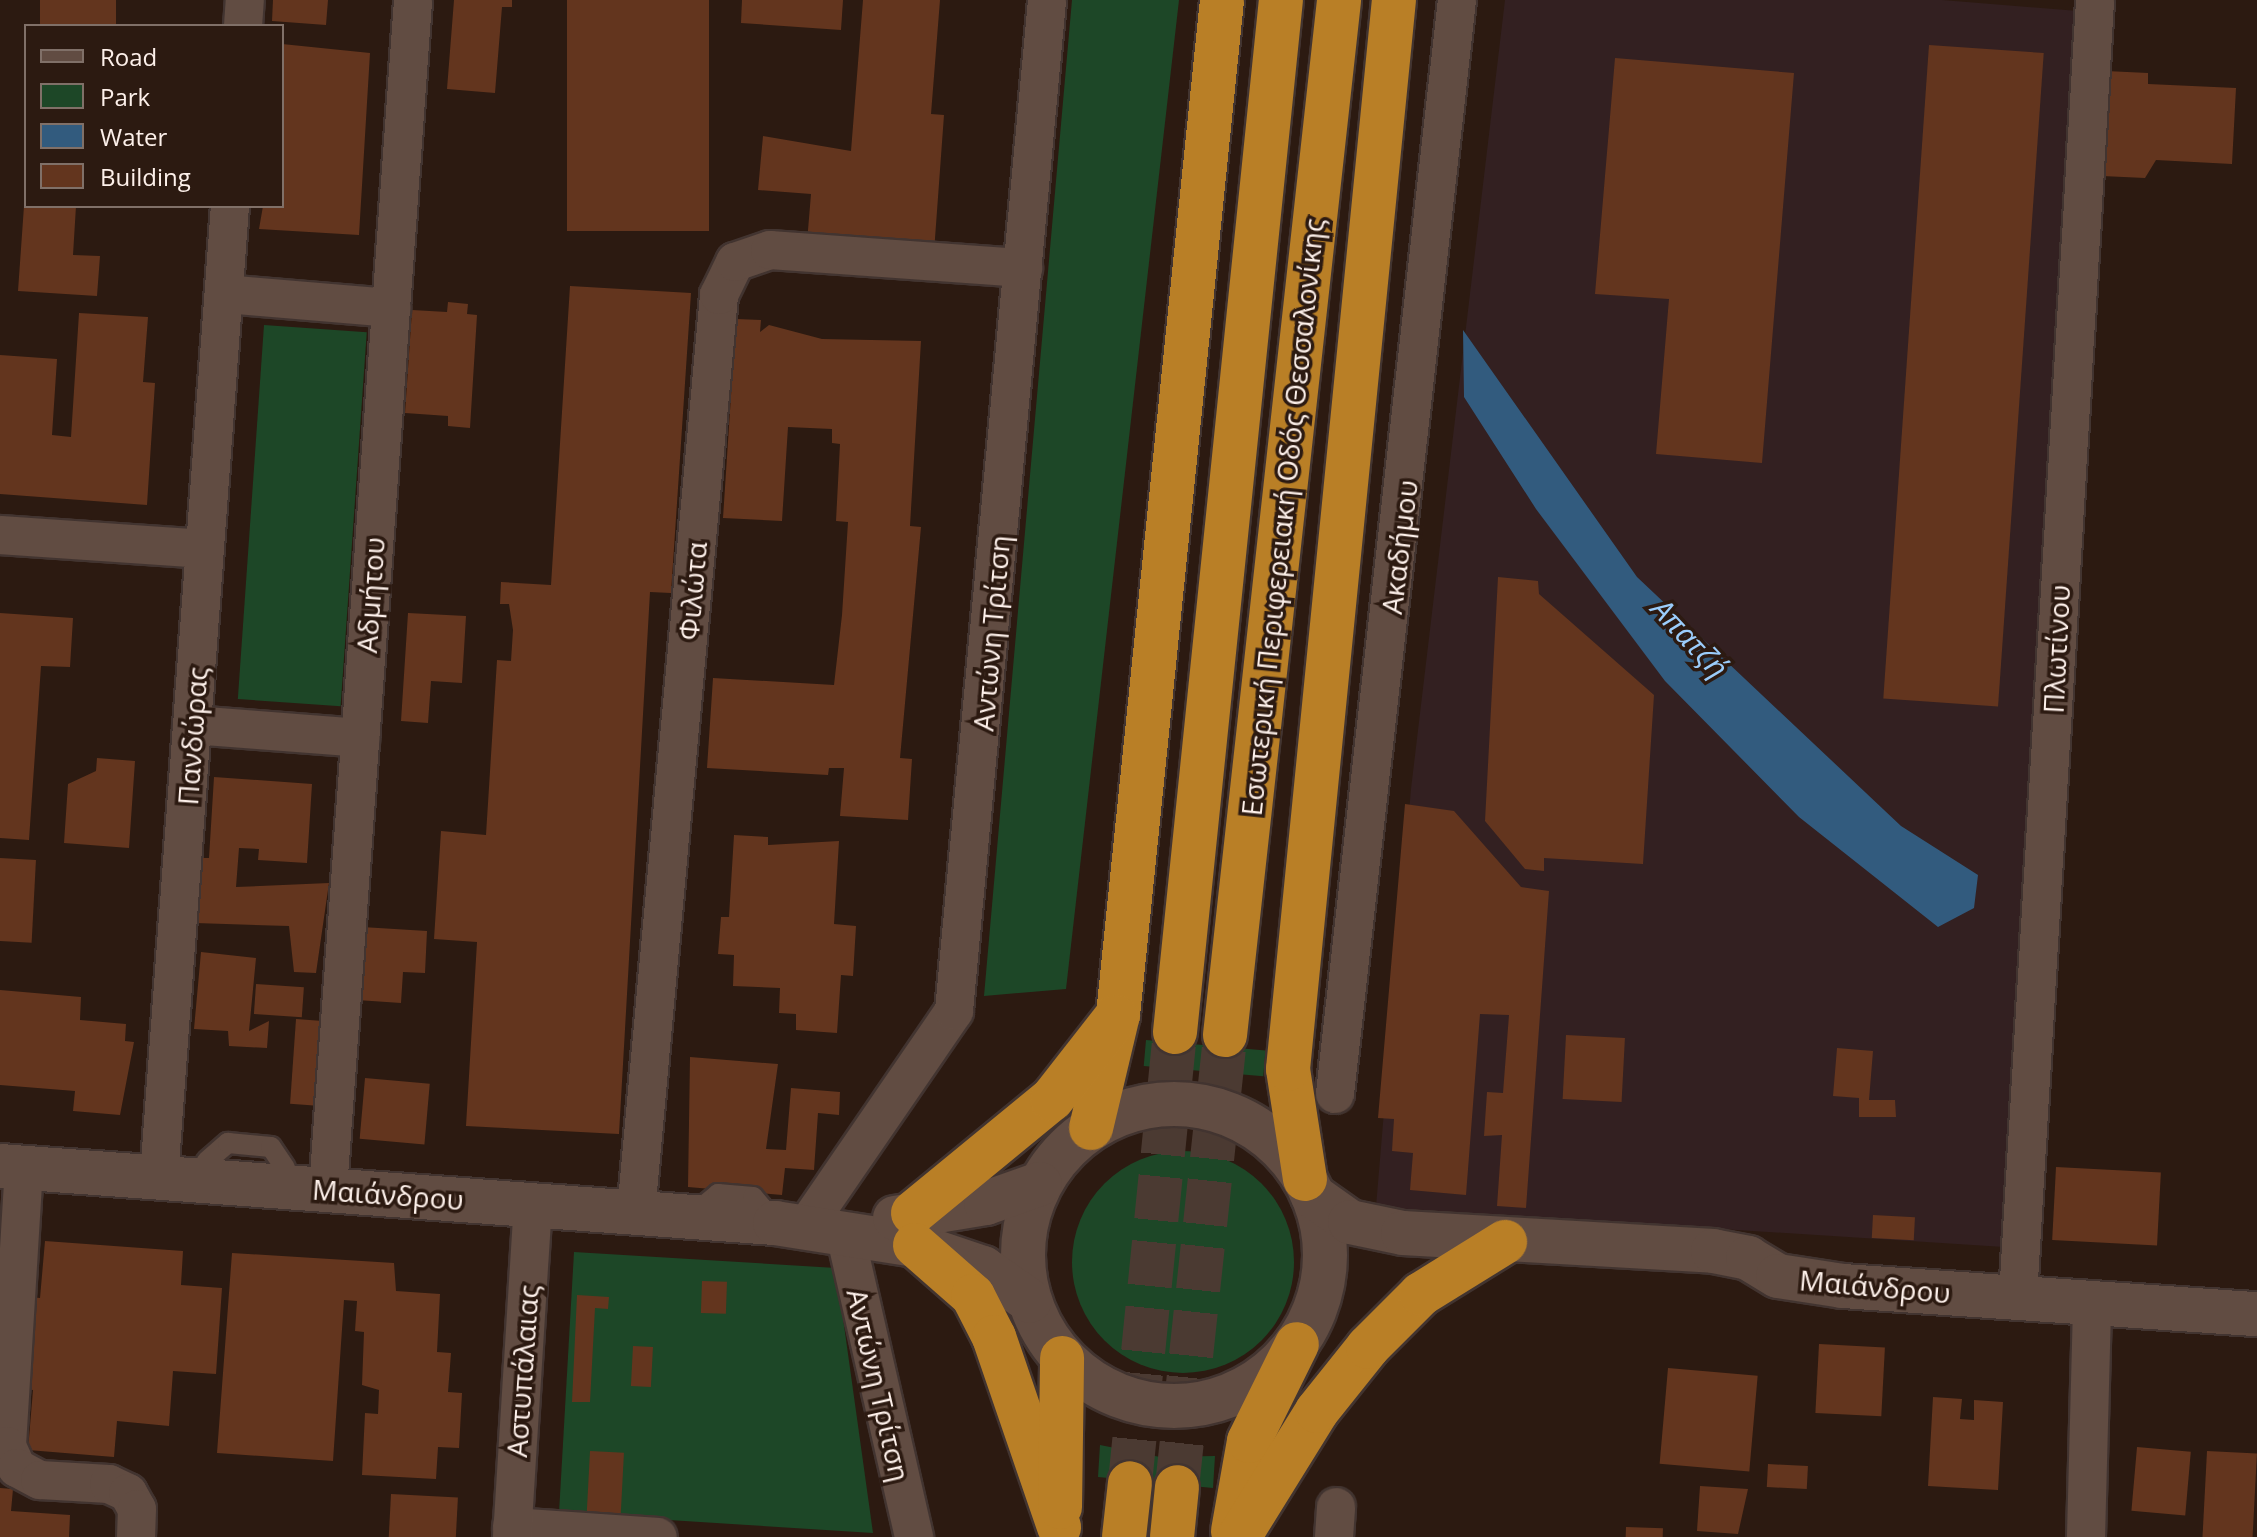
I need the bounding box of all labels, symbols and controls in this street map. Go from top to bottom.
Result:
legend [24,24,284,208]
text: Road [100,40,157,73]
text: Park [100,80,150,113]
text: Water [100,120,167,153]
text: Building [100,160,191,193]
street label: Εσωτερική Περιφερειακή Οδός Θεσσαλονίκης [1234,217,1330,817]
street label: Ακαδήμου [1374,478,1424,616]
street label: Αντώνη Τρίτση [966,534,1016,732]
street label: Αδμήτου [349,536,391,654]
street label: Φιλώτα [671,540,713,642]
street label: Πλωτίνου [2036,584,2076,714]
water label: Απατζή [1644,591,1736,685]
street label: Πανδώρας [170,666,214,806]
street label: Μαιάνδρου [311,1172,465,1216]
street label: Μαιάνδρου [1798,1263,1952,1309]
street label: Αστυπάλαιας [499,1284,545,1458]
street label: Αντώνη Τρίτση [841,1285,917,1485]

